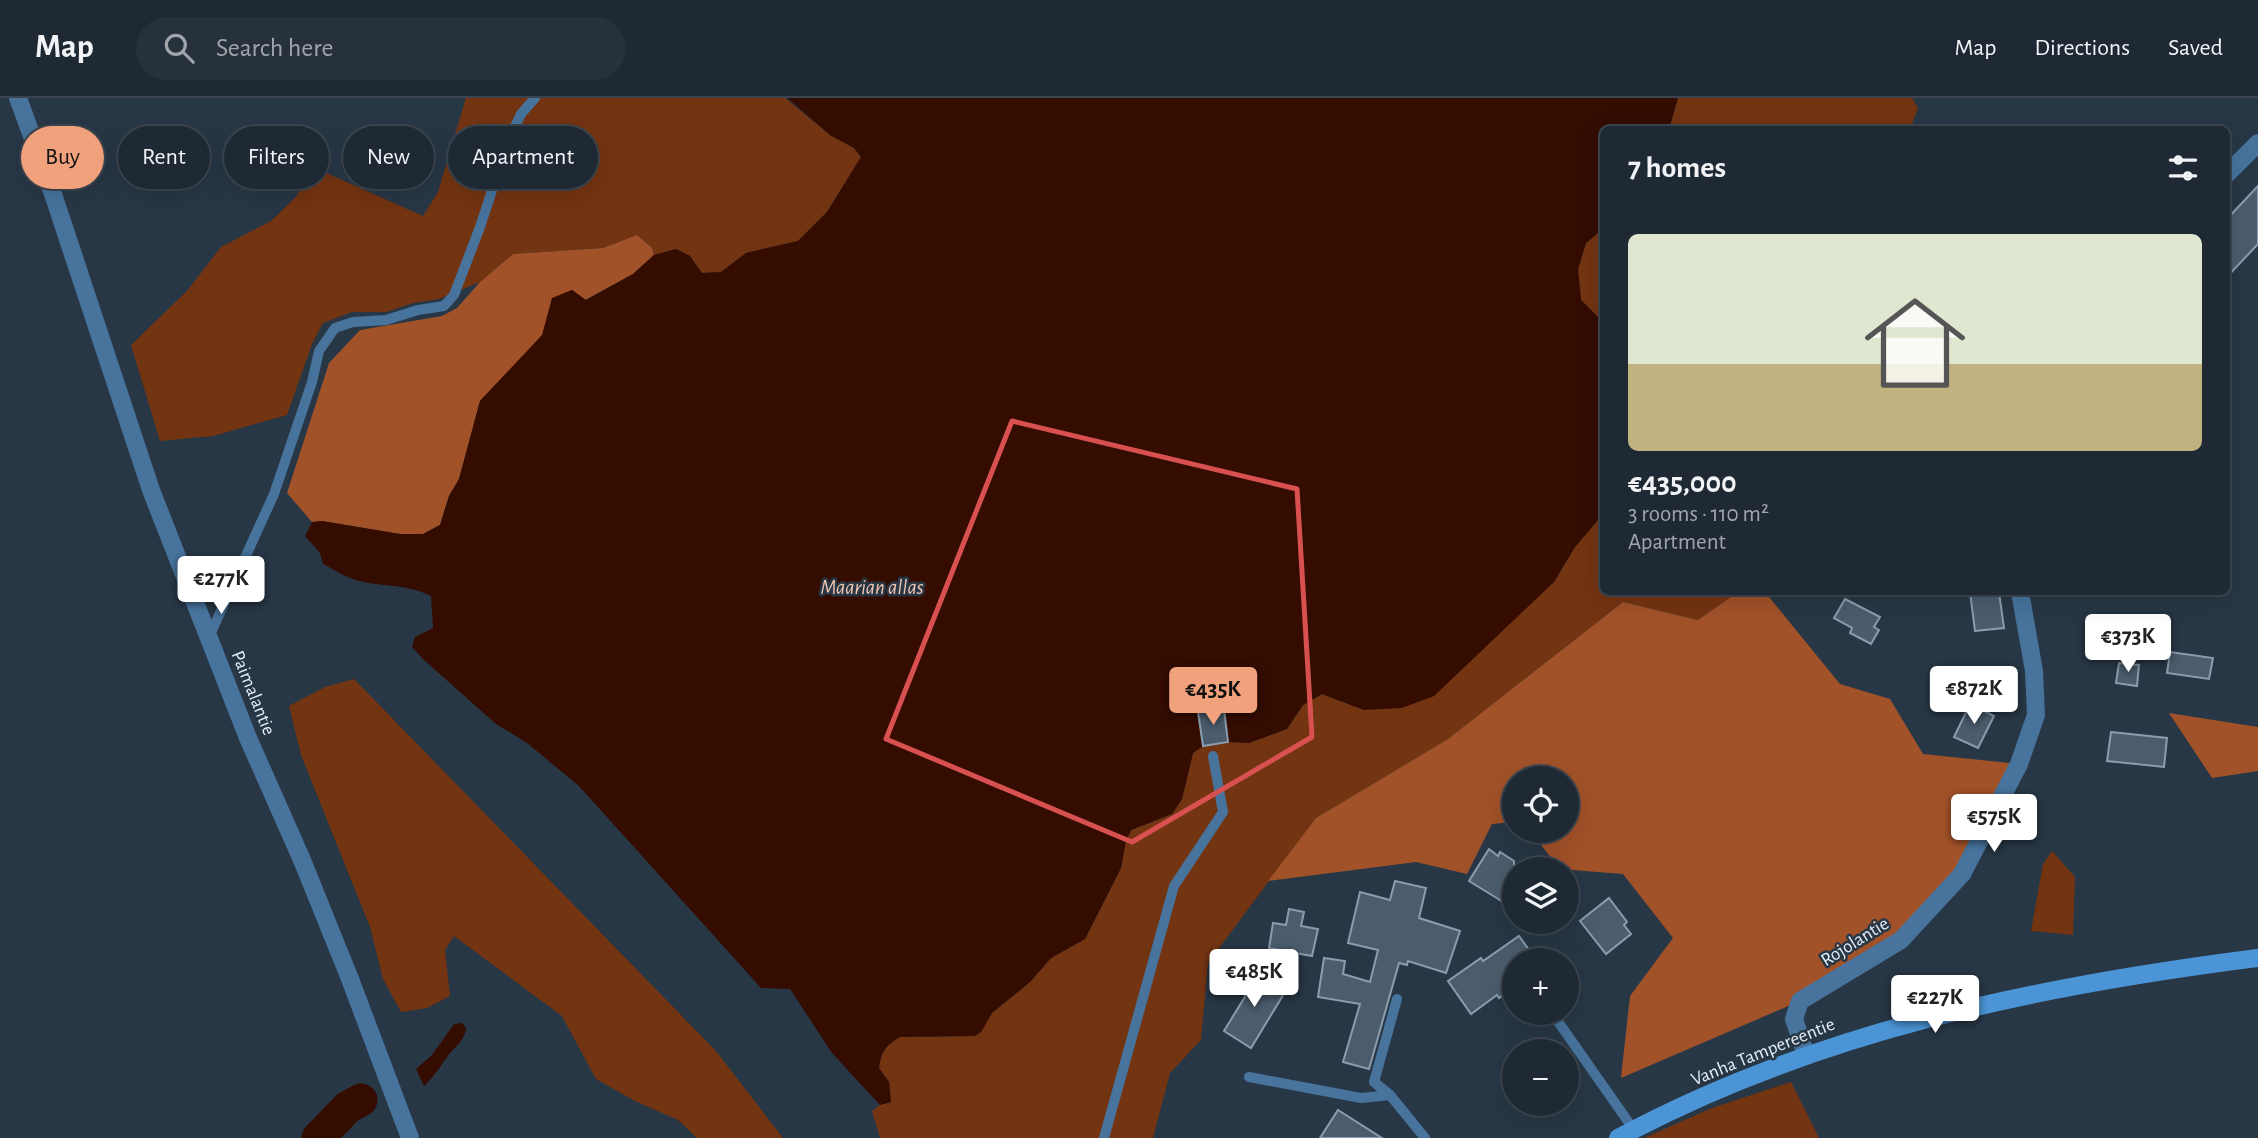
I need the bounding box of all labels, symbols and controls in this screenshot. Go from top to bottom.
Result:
search box [136,17,626,80]
icon: search [160,29,198,67]
text: Map [35,31,94,64]
text: Search here [216,35,334,61]
text: Map [1954,36,1996,60]
text: Directions [2034,36,2130,60]
text: Saved [2168,36,2223,60]
chip: Buy [21,126,104,189]
chip: Rent [118,126,210,189]
chip: Filters [224,126,329,189]
chip: New [343,126,434,189]
chip: Apartment [448,126,598,189]
icon: filters [2164,149,2202,187]
text: 7 homes [1628,153,1726,183]
icon: home [1852,280,1978,406]
text: €435,000 [1628,468,1737,498]
text: 3 rooms · 110 m² [1628,503,1769,526]
text: Apartment [1628,531,1726,554]
pin: €277K [172,556,270,616]
text: €277K [194,567,248,590]
water label: Maarian allas [821,577,924,598]
pin: €373K [2079,614,2177,674]
text: €373K [2101,625,2155,648]
street label: Paimalantie [227,648,279,738]
pin: €872K [1925,666,2023,726]
pin: €435K [1164,668,1262,727]
text: €872K [1946,677,2002,700]
text: €435K [1185,678,1241,701]
map controls [1502,766,1579,1116]
button: locate [1502,766,1579,843]
pin: €575K [1945,794,2043,854]
text: €575K [1967,805,2021,828]
button: layers [1502,857,1579,934]
street label: Rojolantie [1818,914,1892,970]
button: + [1502,948,1579,1025]
pin: €485K [1205,950,1303,1009]
text: €485K [1225,960,1283,983]
pin: €227K [1886,976,1984,1035]
text: €227K [1907,986,1963,1009]
street label: Vanha Tampereentie [1689,1015,1837,1089]
button: − [1502,1039,1579,1116]

